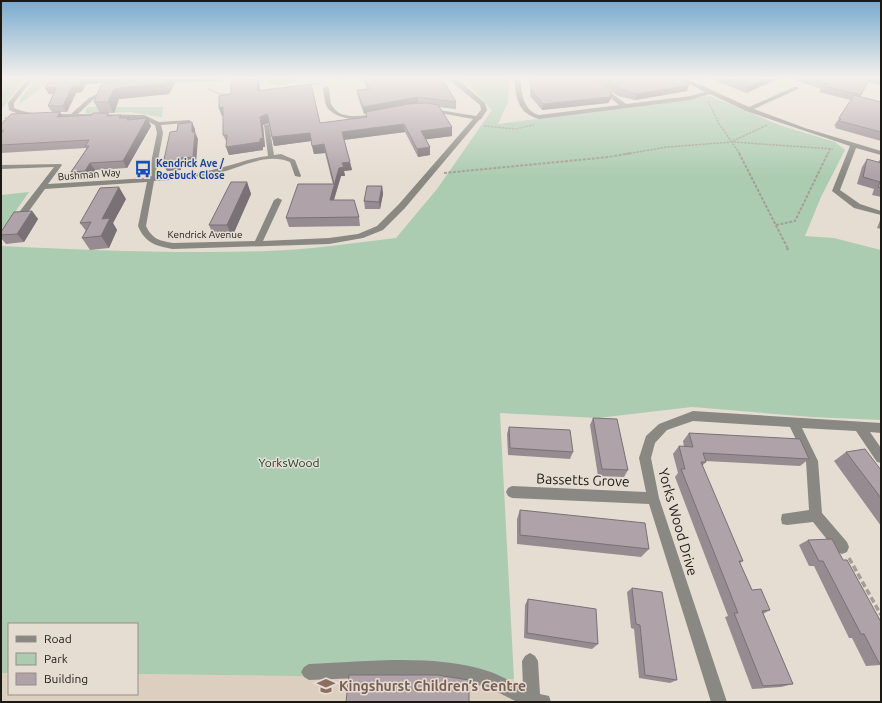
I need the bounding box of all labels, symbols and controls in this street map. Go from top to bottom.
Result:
place label: Kendrick Ave / Roebuck Close [156,158,225,181]
bus stop icon: Kendrick Ave / Roebuck Close [133,159,153,179]
street label: Bushman Way [57,167,121,182]
street label: Kendrick Avenue [168,229,242,240]
park label: YorksWood [258,456,320,469]
street label: Yorks Wood Drive [655,466,701,578]
street label: Bassetts Grove [536,470,630,490]
legend [8,623,138,695]
text: Road [44,632,72,645]
text: Park [44,652,68,665]
text: Building [44,672,88,685]
school or university icon: Kingshurst Children’s Centre [316,676,336,696]
place label: Kingshurst Children’s Centre [339,678,526,694]

